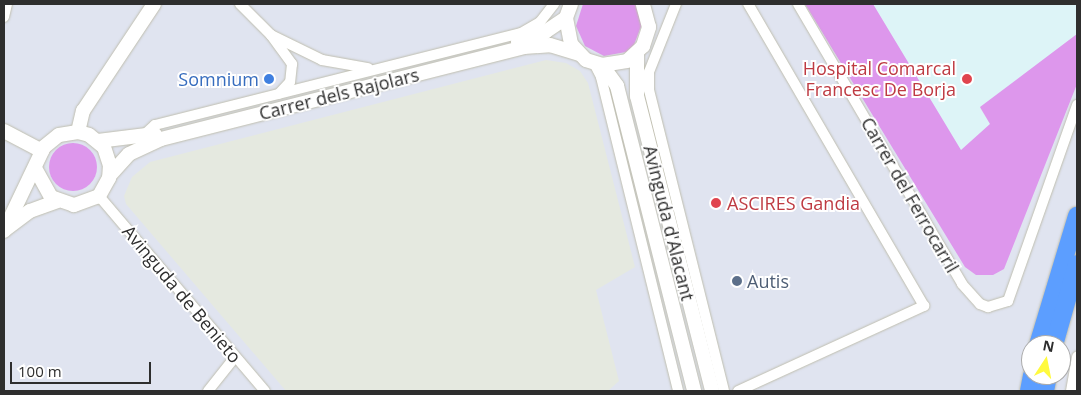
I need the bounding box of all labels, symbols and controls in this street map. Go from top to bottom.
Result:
place label: Hospital Comarcal Francesc De Borja [803,58,956,100]
street label: Carrer dels Rajolars [257,64,421,124]
place label: Somnium [178,68,259,90]
marker: Hospital Comarcal Francesc De Borja [960,72,974,86]
marker: Somnium [263,73,275,85]
street label: Carrer del Ferrocarril [857,113,963,277]
street label: Avinguda d'Alacant [639,143,699,303]
place label: ASCIRES Gandia [727,192,860,214]
marker: ASCIRES Gandia [709,196,723,210]
street label: Avinguda de Benieto [118,221,246,367]
place label: Autis [747,270,789,292]
marker: Autis [731,275,743,287]
north arrow [1021,335,1071,385]
text: N [1041,335,1056,356]
scale bar [12,352,154,384]
text: 100 m [18,361,62,381]

